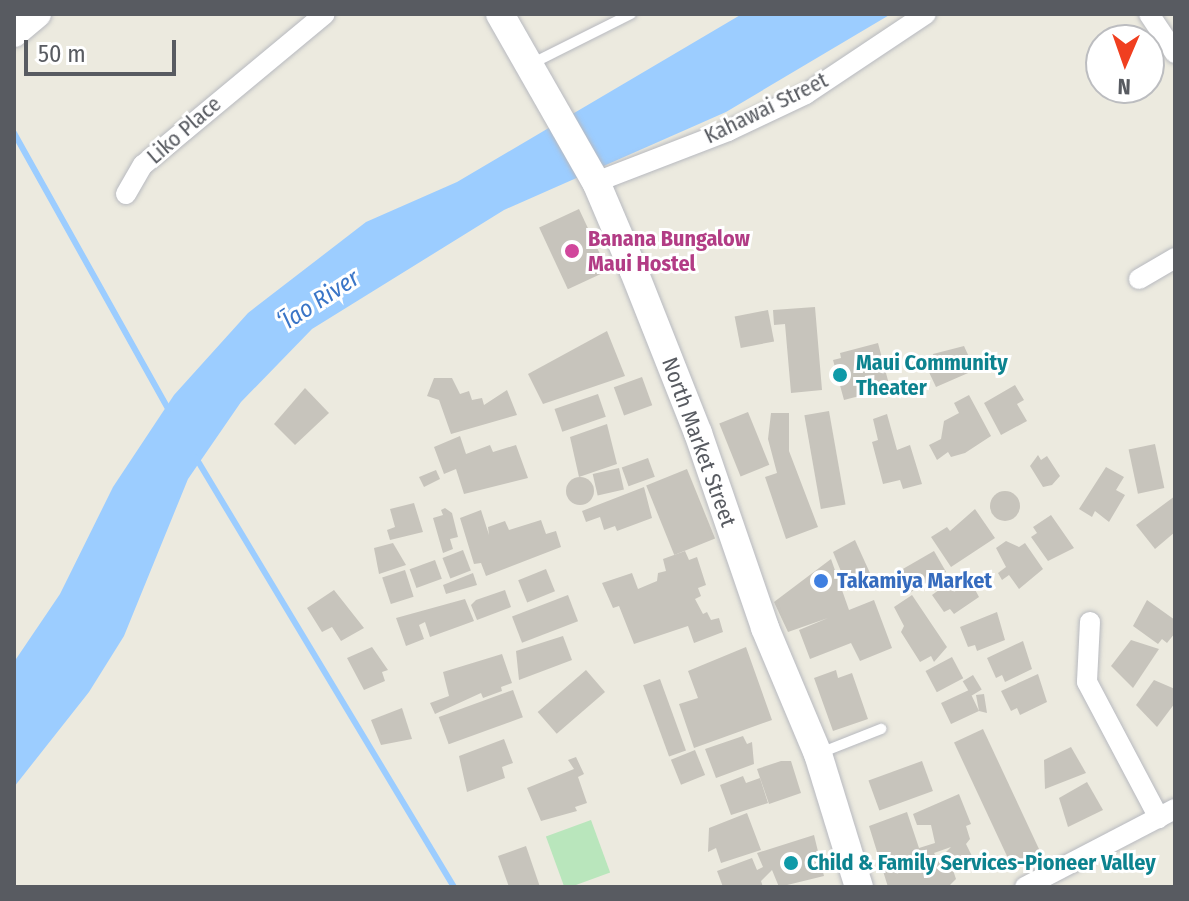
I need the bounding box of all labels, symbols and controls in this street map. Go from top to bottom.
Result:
scale bar [28,24,180,74]
north arrow [1085,24,1165,104]
text: 50 m [38,40,86,68]
street label: Kahawai Street [700,67,832,149]
text: N [1117,73,1131,100]
street label: Liko Place [141,91,227,169]
place label: Banana Bungalow Maui Hostel [588,225,750,276]
marker: Banana Bungalow Maui Hostel [563,242,581,260]
water label: ʻĪao River [273,264,365,338]
place label: Maui Community Theater [856,349,1008,400]
street label: North Market Street [656,354,742,530]
marker: Maui Community Theater [831,366,849,384]
place label: Takamiya Market [837,568,992,594]
marker: Takamiya Market [812,572,830,590]
place label: Child & Family Services-Pioneer Valley [807,850,1156,876]
marker: Child & Family Services-Pioneer Valley [782,854,800,872]

